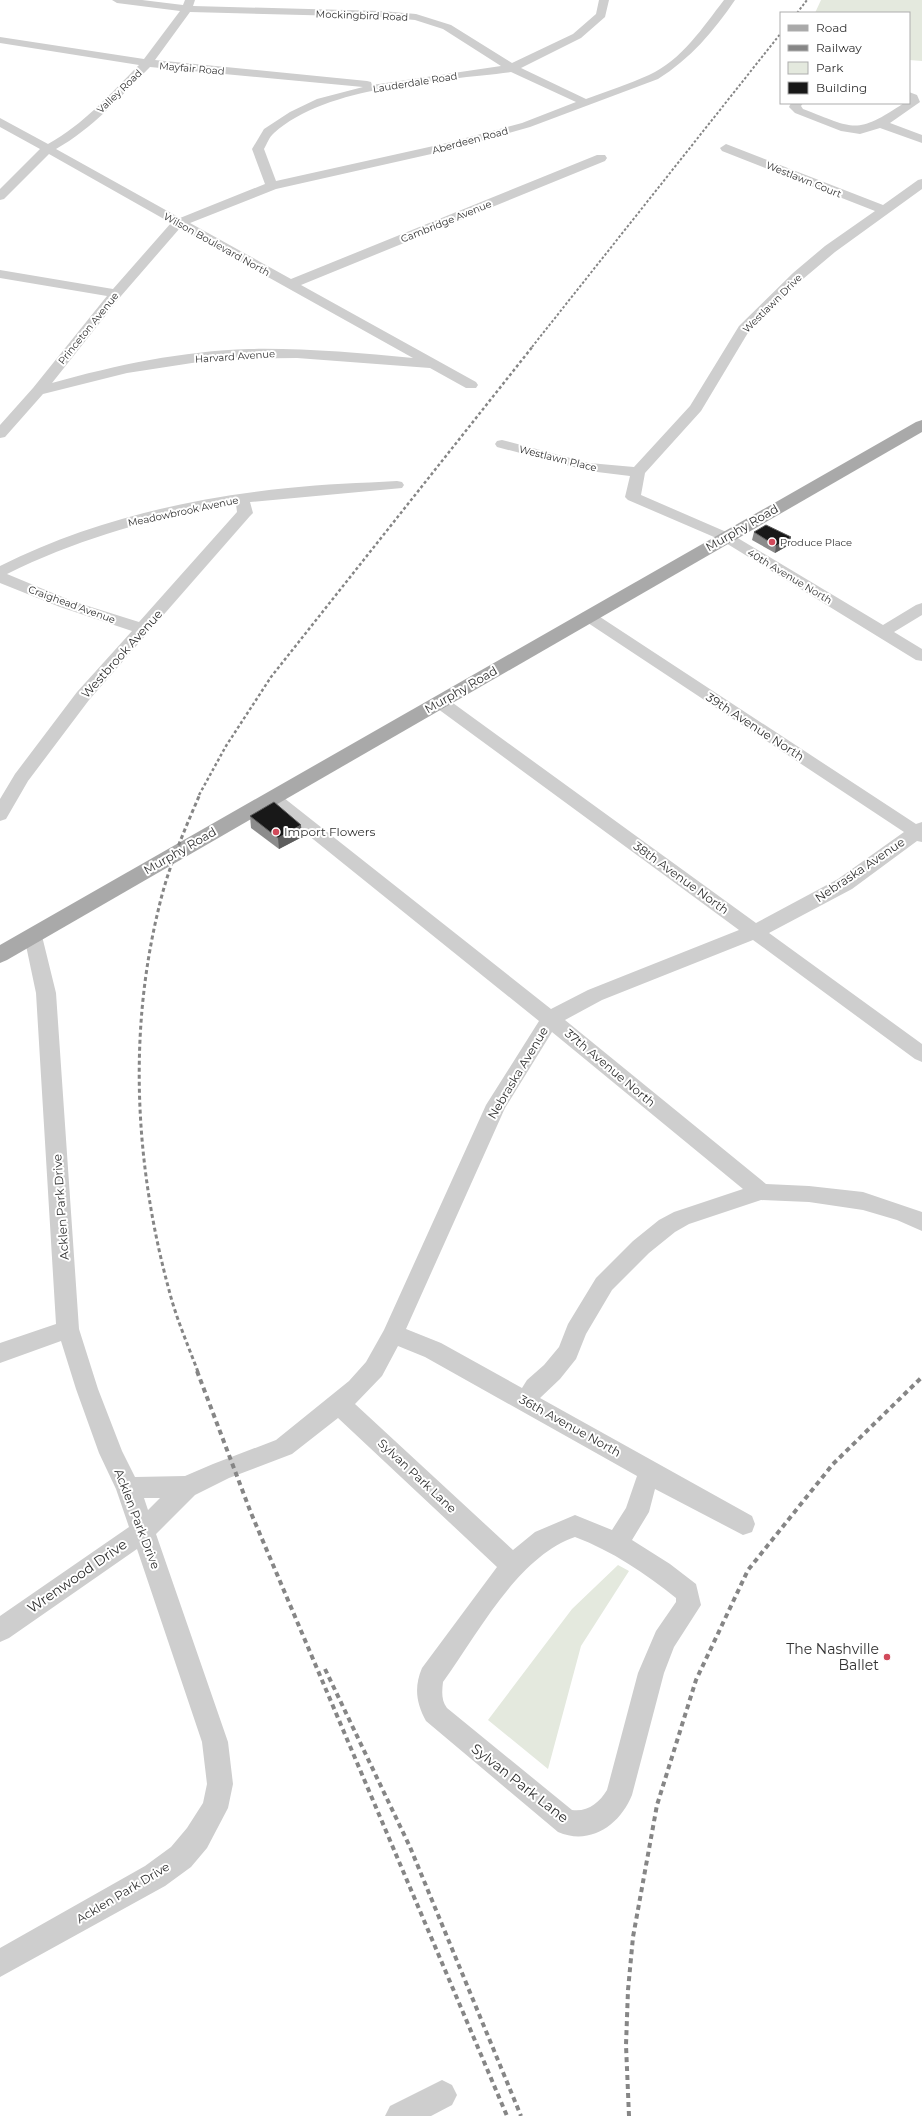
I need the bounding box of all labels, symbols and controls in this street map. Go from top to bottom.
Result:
street label: Mockingbird Road [316,7,408,24]
legend [780,12,910,104]
text: Road [816,20,847,35]
text: Railway [816,40,862,55]
street label: Mayfair Road [159,59,225,78]
text: Park [816,60,844,75]
street label: Valley Road [94,67,145,116]
street label: Lauderdale Road [372,69,458,96]
text: Building [816,80,867,95]
street label: Aberdeen Road [431,124,510,157]
street label: Westlawn Court [764,158,843,201]
street label: Cambridge Avenue [399,197,494,246]
street label: Wilson Boulevard North [161,210,272,279]
street label: Westlawn Drive [740,271,805,336]
street label: Princeton Avenue [55,290,122,367]
street label: Harvard Avenue [195,347,276,366]
street label: Westlawn Place [518,443,598,474]
street label: Meadowbrook Avenue [127,493,240,530]
street label: Murphy Road [703,501,781,554]
place label: Produce Place [780,536,852,549]
marker: Produce Place [767,537,777,547]
street label: 40th Avenue North [745,546,834,607]
street label: Craighead Avenue [26,583,117,626]
street label: Westbrook Avenue [78,606,165,701]
street label: Murphy Road [422,663,500,716]
street label: 39th Avenue North [703,689,807,764]
street label: Murphy Road [141,824,219,877]
place label: Import Flowers [284,824,376,839]
marker: Import Flowers [271,827,281,837]
street label: Nebraska Avenue [812,834,907,905]
street label: 38th Avenue North [631,838,732,917]
street label: Nebraska Avenue [484,1024,551,1122]
street label: 37th Avenue North [562,1025,659,1110]
street label: Acklen Park Drive [49,1154,72,1260]
street label: 36th Avenue North [517,1391,624,1460]
street label: Sylvan Park Lane [375,1435,460,1516]
street label: Acklen Park Drive [111,1467,163,1571]
street label: Wrenwood Drive [24,1535,130,1617]
place label: The Nashville Ballet [786,1640,879,1674]
marker: The Nashville Ballet [882,1652,892,1662]
street label: Sylvan Park Lane [468,1739,572,1827]
street label: Acklen Park Drive [73,1859,172,1926]

